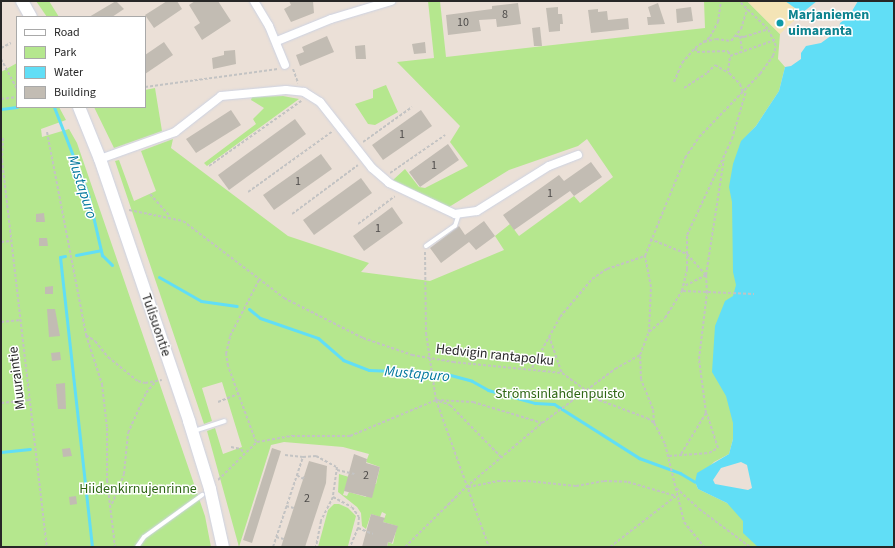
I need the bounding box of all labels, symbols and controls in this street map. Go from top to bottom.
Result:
place label: Marjaniemen uimaranta [788,7,869,40]
house number: 8 [502,8,508,22]
legend [16,16,146,108]
house number: 10 [457,16,469,30]
marker: Marjaniemen uimaranta [775,18,785,28]
text: Road [54,24,80,41]
text: Park [54,44,76,61]
text: Water [54,64,83,81]
text: Building [54,84,96,101]
house number: 1 [399,128,405,142]
water label: Mustapuro [63,153,101,221]
house number: 1 [431,159,437,173]
house number: 1 [295,175,301,189]
house number: 1 [547,187,553,201]
house number: 1 [375,222,381,236]
street label: Tulisuontie [137,291,175,359]
street label: Hedvigin rantapolku [435,340,555,370]
street label: Muuraintie [5,346,29,410]
water label: Mustapuro [383,362,451,386]
park label: Strömsinlahdenpuisto [495,386,625,402]
house number: 2 [363,469,369,483]
park label: Hiidenkirnujenrinne [79,481,197,497]
house number: 2 [304,492,310,506]

